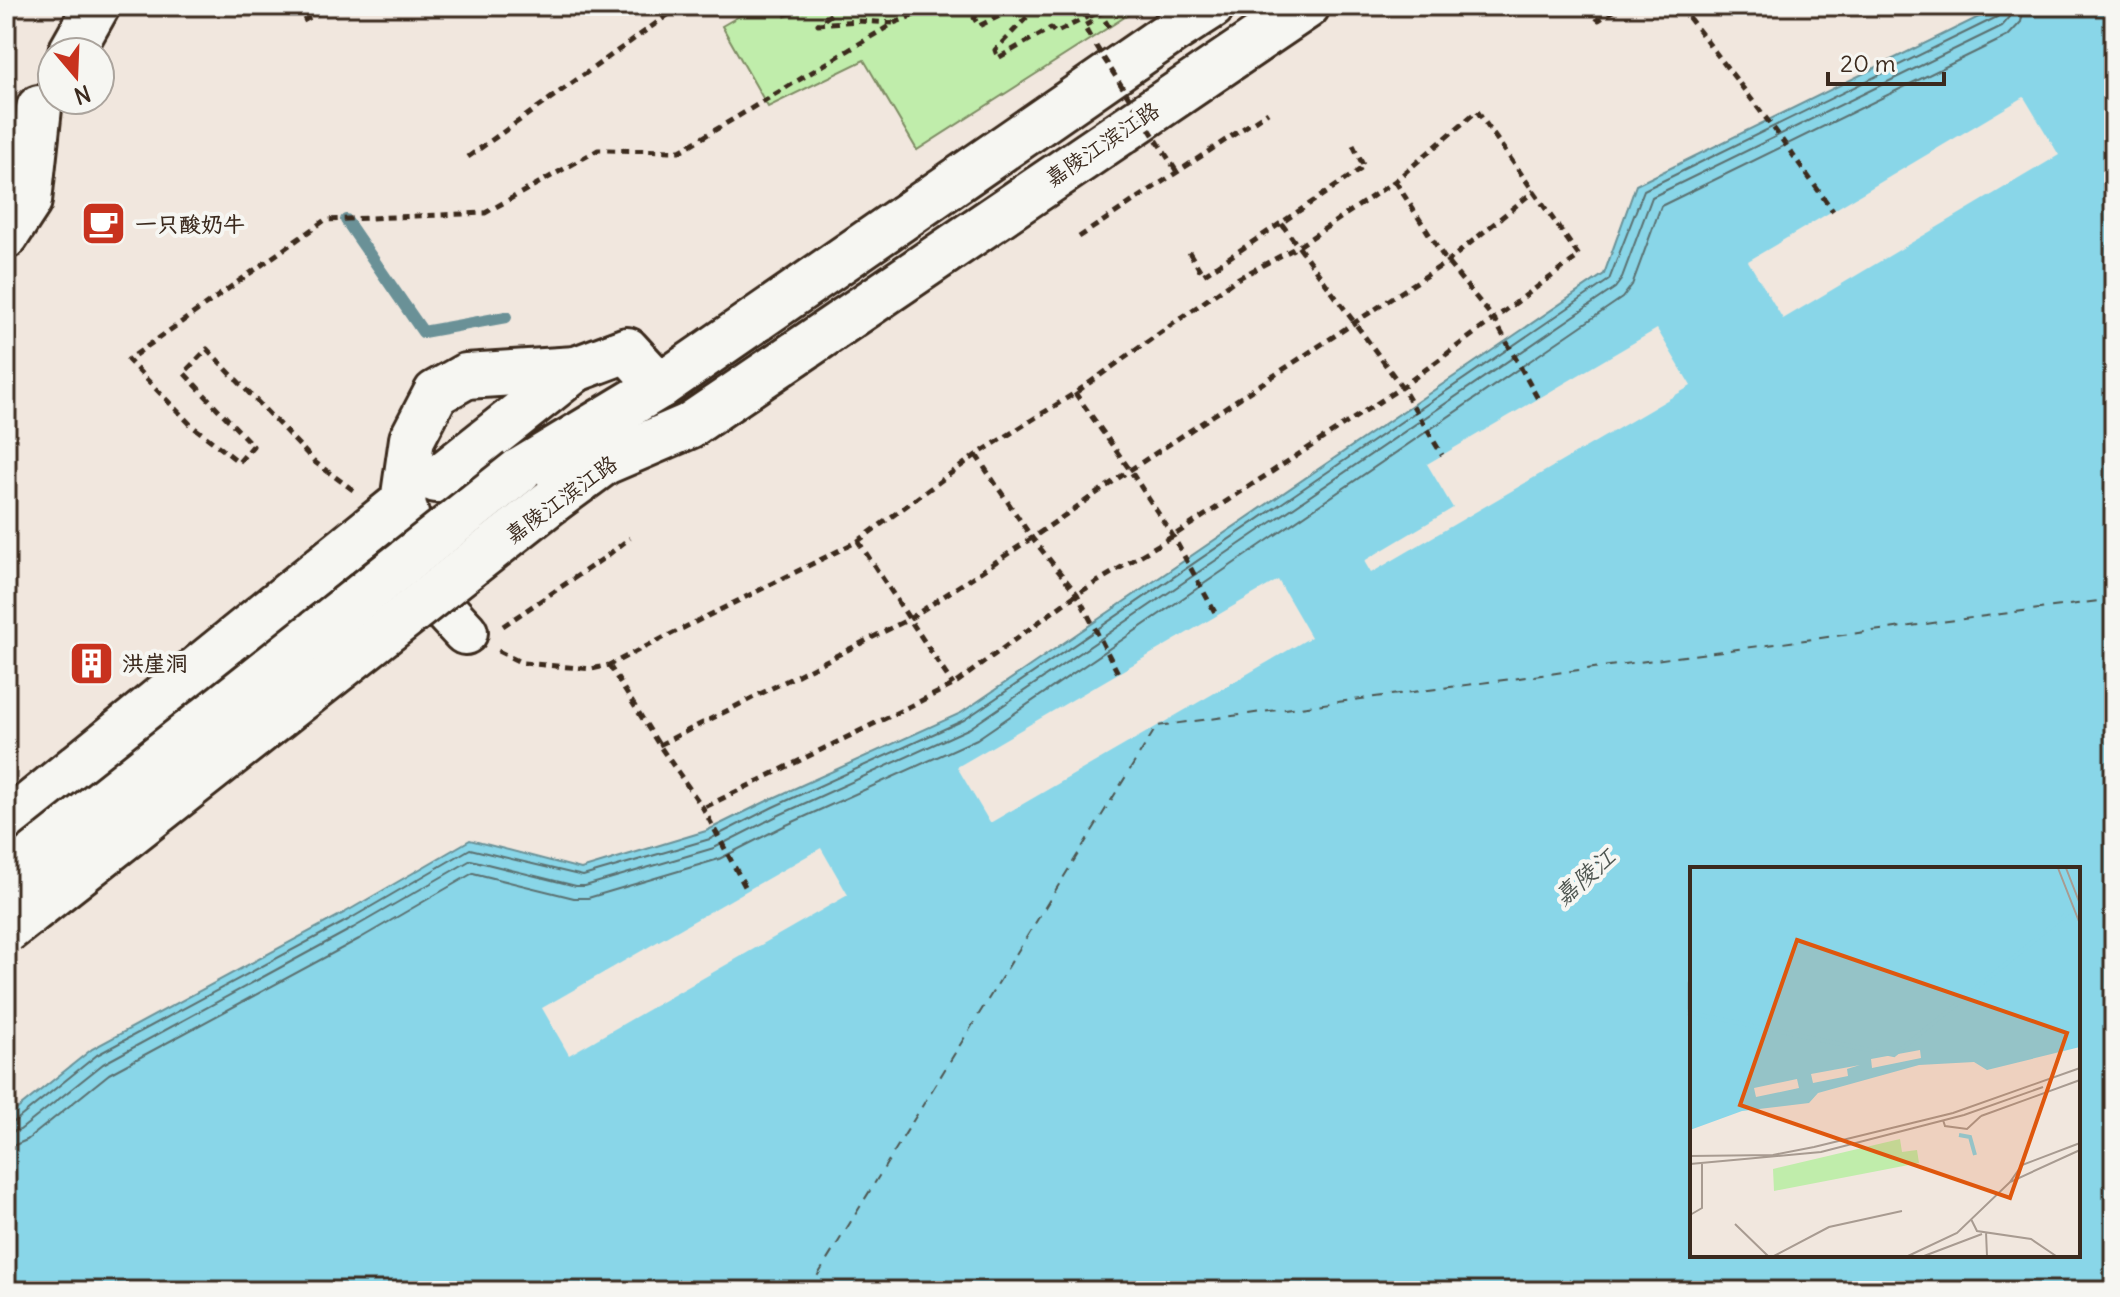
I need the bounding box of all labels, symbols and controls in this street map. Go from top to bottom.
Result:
north arrow [36,36,116,116]
scale bar [1828,36,1944,86]
text: 20 m [1840,48,1896,78]
text: N [71,79,94,111]
street label: 嘉陵江滨江路 [1039,95,1165,193]
cafe icon: 一只酸奶牛 [80,200,128,248]
place label: 一只酸奶牛 [135,210,245,238]
street label: 嘉陵江滨江路 [499,449,623,549]
building icon: 洪崖洞 [67,639,115,687]
place label: 洪崖洞 [122,649,188,677]
water label: 嘉陵江 [1547,841,1622,911]
inset map [1690,867,2080,1257]

